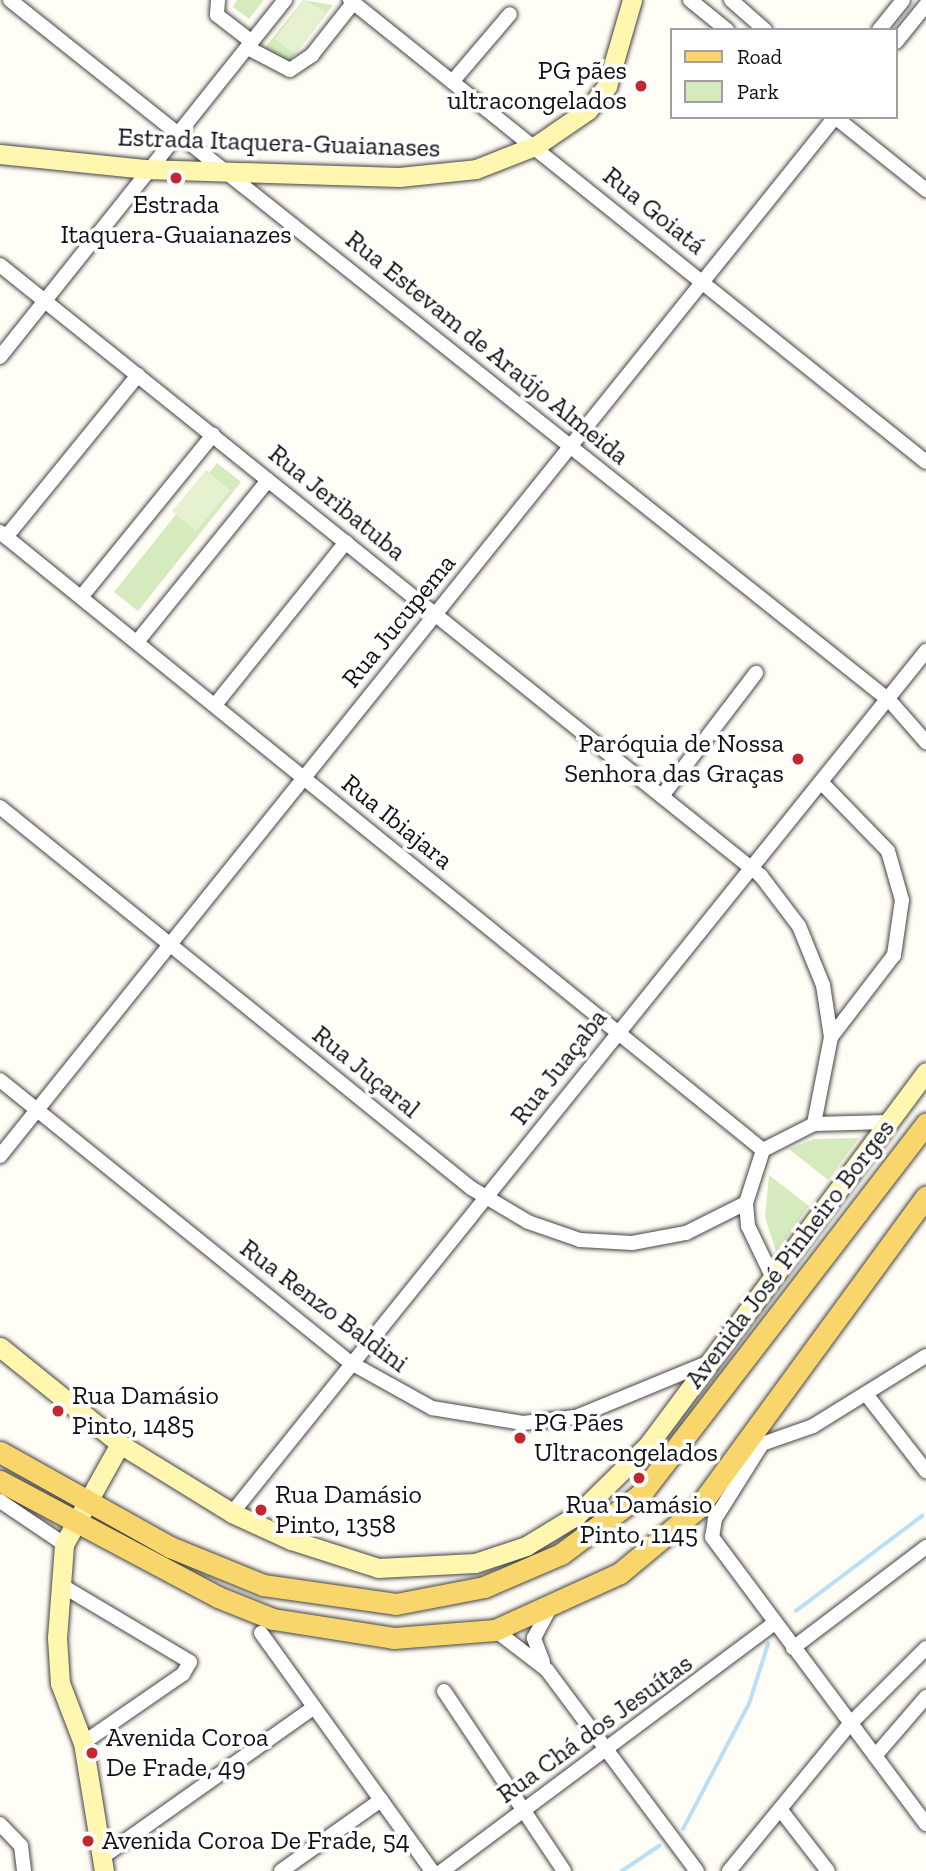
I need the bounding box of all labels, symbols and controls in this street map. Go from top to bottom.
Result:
legend [670,28,898,119]
text: Road [737,44,782,69]
place label: PG pães ultracongelados [447,55,627,116]
marker: PG pães ultracongelados [633,78,649,94]
text: Park [737,79,779,104]
street label: Estrada Itaquera-Guaianases [117,122,441,164]
street label: Rua Goiatá [597,160,711,262]
marker: Estrada Itaquera-Guaianazes [168,170,184,186]
place label: Estrada Itaquera-Guaianazes [60,189,292,250]
street label: Rua Estevam de Araújo Almeida [338,224,636,472]
street label: Rua Jeribatuba [262,438,412,568]
street label: Rua Jucupema [336,548,462,694]
place label: Paróquia de Nossa Senhora das Graças [564,728,784,790]
marker: Paróquia de Nossa Senhora das Graças [790,751,806,767]
street label: Rua Ibiajara [335,768,459,876]
street label: Rua Juaçaba [504,1003,614,1131]
street label: Rua Juçaral [306,1019,426,1125]
street label: Avenida José Pinheiro Borges [679,1113,901,1395]
street label: Rua Renzo Baldini [234,1233,414,1379]
place label: Rua Damásio Pinto, 1485 [72,1380,219,1442]
marker: Rua Damásio Pinto, 1485 [50,1403,66,1419]
place label: PG Pães Ultracongelados [534,1407,718,1468]
marker: PG Pães Ultracongelados [512,1430,528,1446]
marker: Rua Damásio Pinto, 1145 [631,1470,647,1486]
place label: Rua Damásio Pinto, 1358 [275,1479,422,1540]
place label: Rua Damásio Pinto, 1145 [566,1489,712,1550]
marker: Rua Damásio Pinto, 1358 [253,1502,269,1518]
street label: Rua Chá dos Jesuítas [491,1648,699,1810]
place label: Avenida Coroa De Frade, 49 [106,1722,269,1784]
marker: Avenida Coroa De Frade, 49 [84,1745,100,1761]
place label: Avenida Coroa De Frade, 54 [102,1825,410,1857]
marker: Avenida Coroa De Frade, 54 [80,1833,96,1849]

